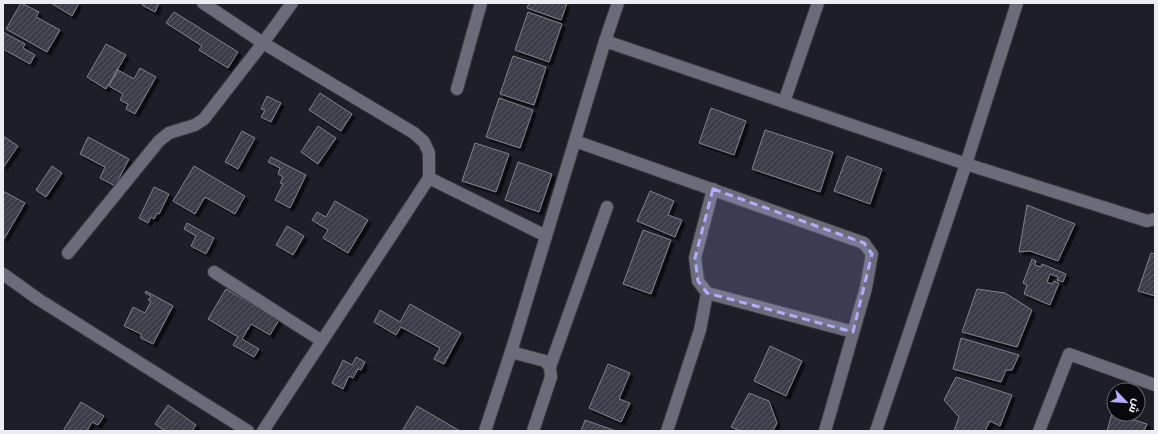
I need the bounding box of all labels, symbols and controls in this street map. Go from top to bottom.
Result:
north arrow [1106,382,1146,422]
text: ش [1126,397,1144,416]

